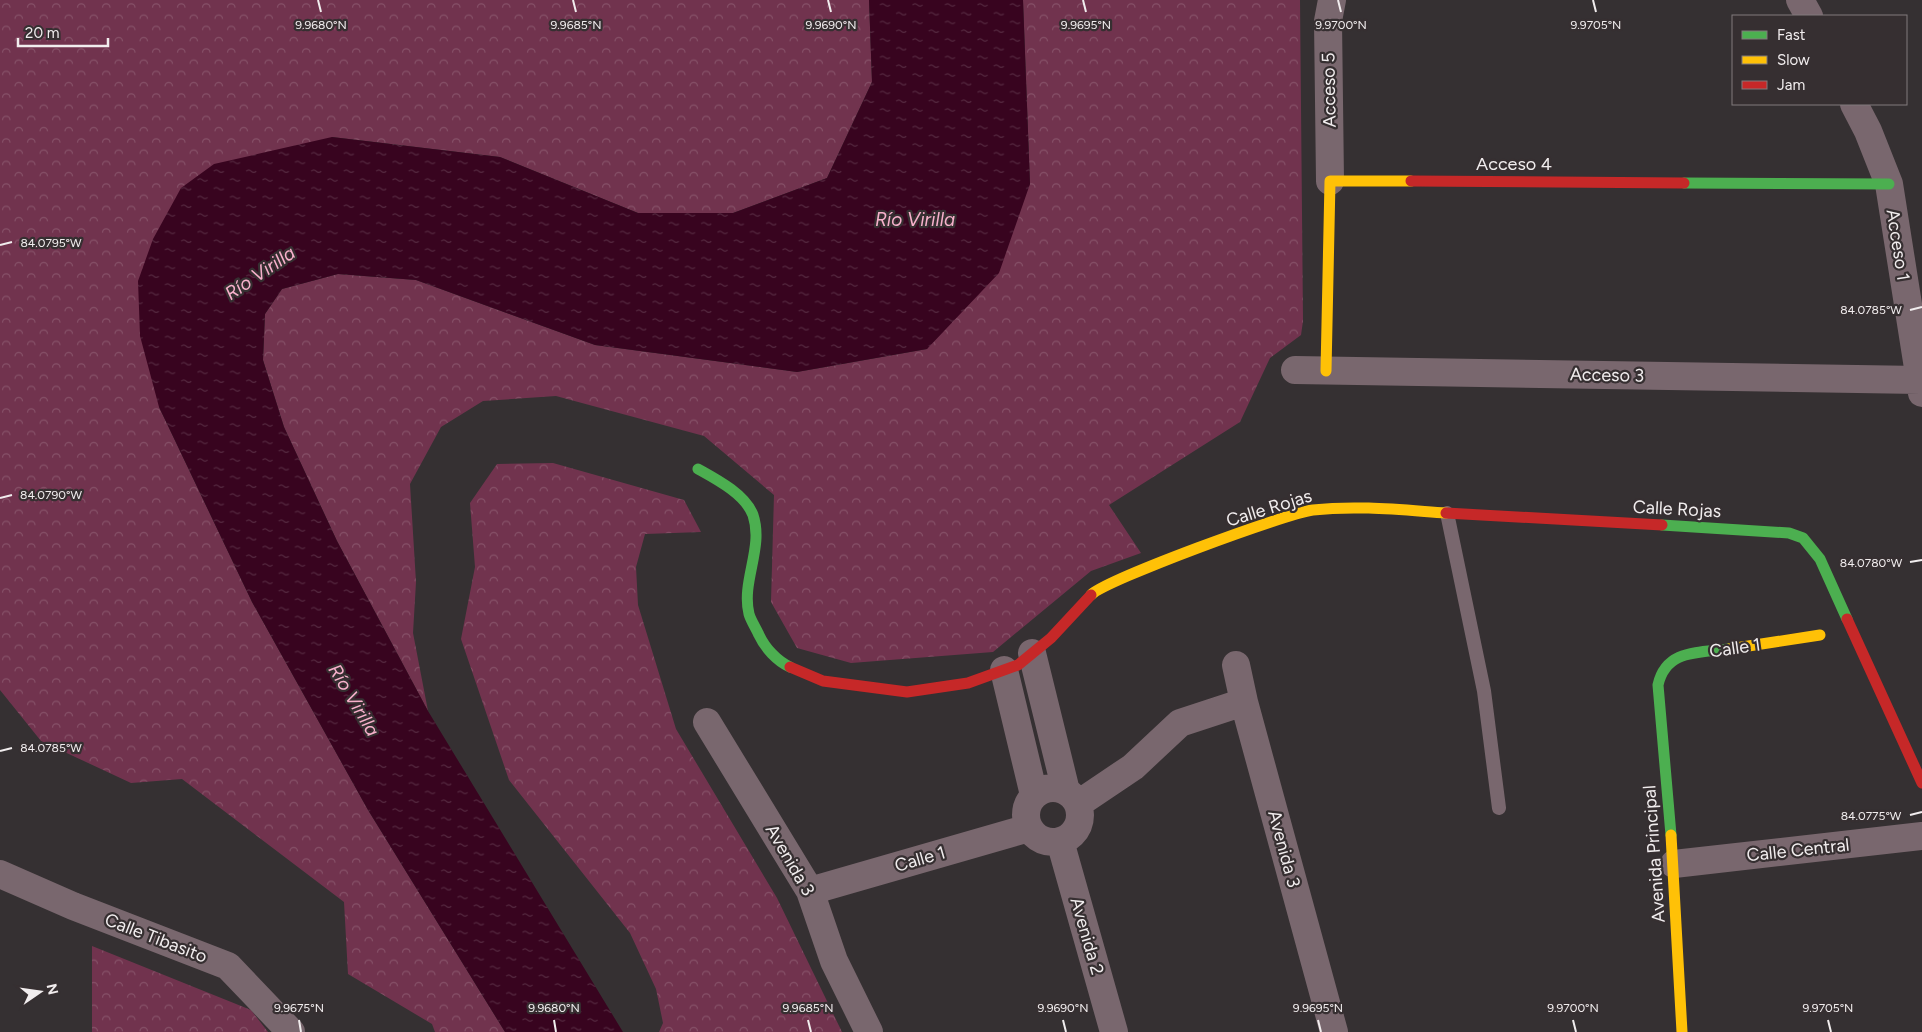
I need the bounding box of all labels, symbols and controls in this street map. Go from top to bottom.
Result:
scale bar [18,15,108,47]
legend [1732,15,1907,105]
text: 9.9680°N [295,18,347,32]
text: 9.9685°N [551,18,601,32]
text: 9.9690°N [805,18,857,32]
text: 9.9695°N [1061,18,1111,32]
text: 9.9700°N [1315,18,1367,32]
text: 9.9705°N [1571,18,1621,32]
text: 20 m [25,24,59,42]
text: Fast [1777,26,1806,44]
text: Slow [1777,51,1810,69]
street label: Acceso 5 [1317,52,1341,128]
text: Jam [1777,76,1805,94]
street label: Acceso 4 [1476,153,1552,175]
water label: Río Virilla [875,208,955,231]
street label: Acceso 1 [1881,208,1915,282]
text: 84.0795°W [20,236,82,250]
water label: Río Virilla [220,241,300,305]
text: 84.0785°W [1840,303,1902,317]
street label: Acceso 3 [1570,363,1644,387]
street label: Calle Rojas [1223,485,1315,531]
text: 84.0790°W [20,488,82,502]
street label: Calle Rojas [1632,496,1722,522]
text: 84.0780°W [1840,556,1903,570]
street label: Calle 1 [1708,634,1762,662]
water label: Río Virilla [324,660,384,740]
text: 84.0785°W [20,741,82,755]
street label: Avenida Principal [1638,785,1670,923]
street label: Avenida 3 [1263,808,1305,890]
text: 84.0775°W [1841,809,1902,823]
street label: Avenida 3 [761,820,819,900]
street label: Calle Central [1746,834,1850,866]
street label: Calle 1 [892,841,948,877]
street label: Avenida 2 [1065,895,1109,977]
street label: Calle Tibasito [102,908,210,968]
north arrow [15,967,65,1017]
text: N [43,982,62,996]
text: 9.9675°N [274,1001,324,1015]
text: 9.9680°N [528,1001,580,1015]
text: 9.9685°N [783,1001,833,1015]
text: 9.9690°N [1037,1001,1089,1015]
text: 9.9695°N [1293,1001,1343,1015]
text: 9.9700°N [1547,1001,1599,1015]
text: 9.9705°N [1803,1001,1853,1015]

